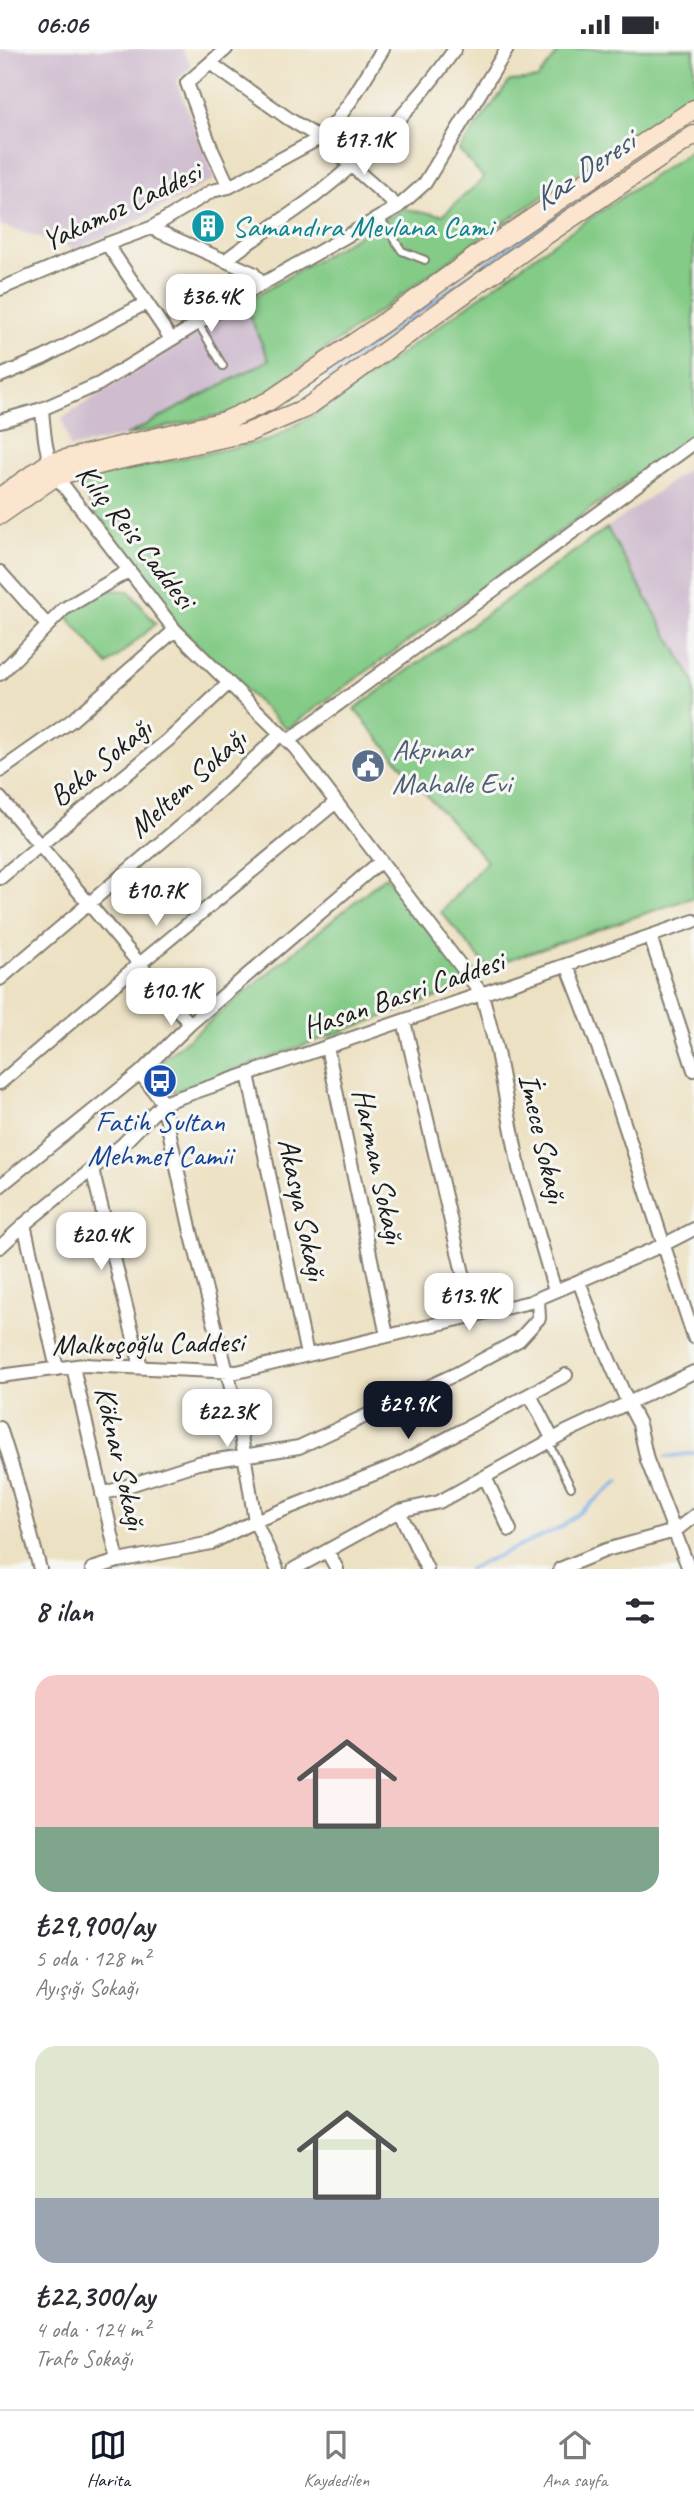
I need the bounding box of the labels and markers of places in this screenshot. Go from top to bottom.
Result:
pin: ₺17.1K [307,117,421,177]
building icon: Samandıra Mevlana Cami [189,207,227,245]
place label: Samandıra Mevlana Cami [232,207,496,245]
pin: ₺36.4K [154,275,268,334]
place label: Akpınar Mahalle Evi [392,730,515,802]
public building icon: Akpınar Mahalle Evi [349,747,387,785]
pin: ₺10.7K [99,869,213,928]
pin: ₺10.1K [114,969,228,1028]
bus stop icon: Fatih Sultan Mehmet Camii [141,1062,179,1100]
place label: Fatih Sultan Mehmet Camii [87,1102,236,1174]
pin: ₺20.4K [44,1213,158,1272]
pin: ₺13.9K [412,1273,526,1333]
pin: ₺29.9K [351,1381,465,1441]
pin: ₺22.3K [170,1389,284,1449]

